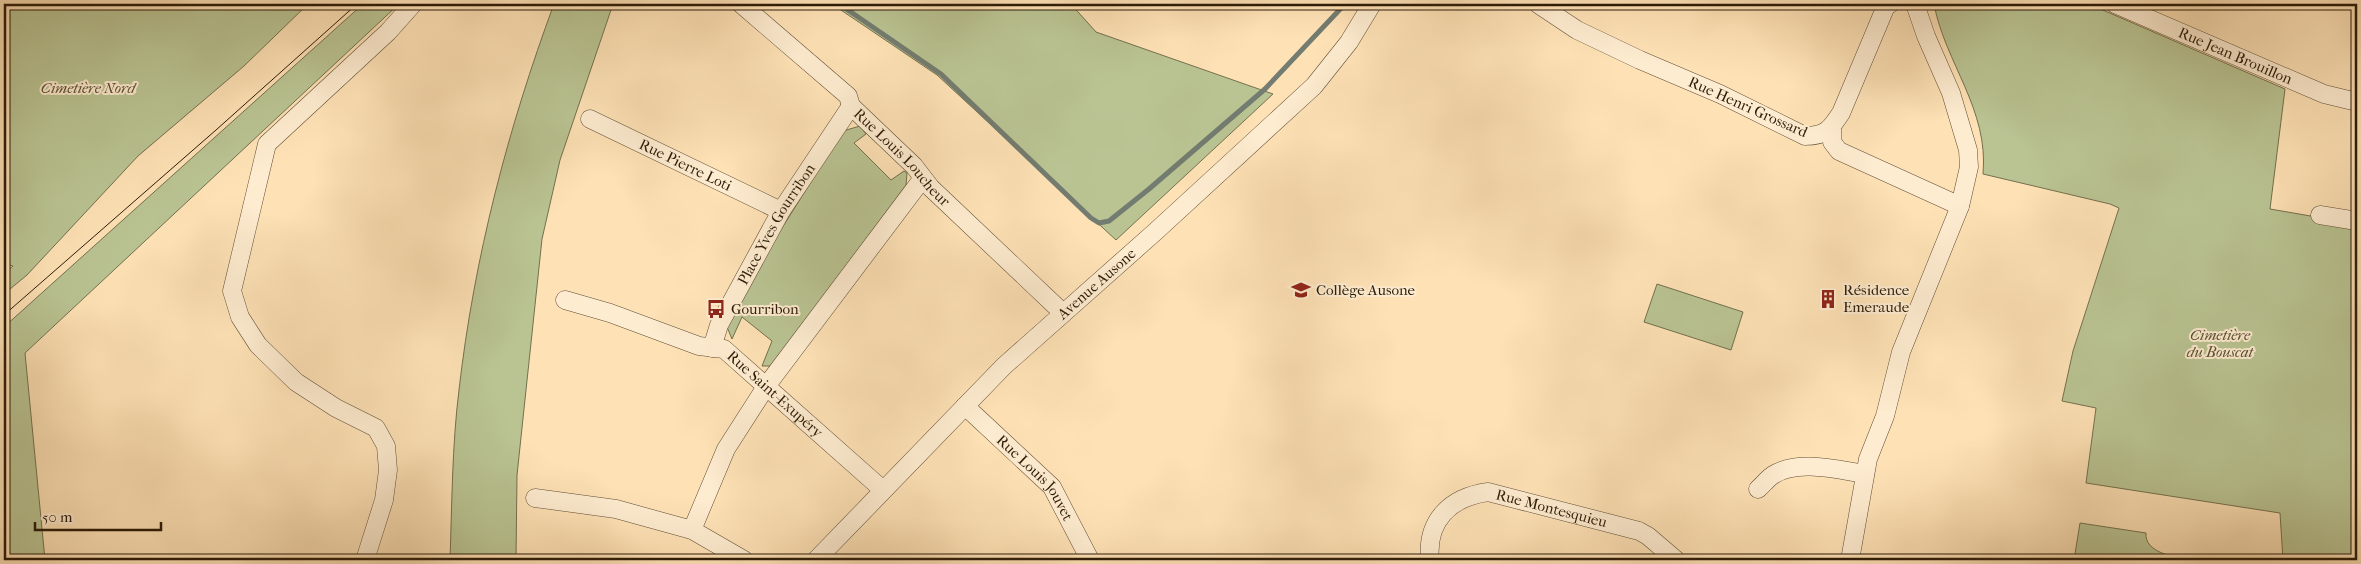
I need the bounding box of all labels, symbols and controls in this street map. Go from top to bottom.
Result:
street label: Rue Jean Brouillon [2176,23,2295,88]
street label: Rue Henri Grossard [1686,73,1811,142]
park label: Cimetière Nord [41,79,138,97]
street label: Rue Louis Loucheur [850,105,954,211]
street label: Rue Pierre Loti [636,135,735,195]
street label: Place Yves Gourribon [734,160,819,288]
street label: Avenue Ausone [1053,244,1140,324]
school or university icon: Collège Ausone [1290,279,1312,301]
place label: Collège Ausone [1316,281,1416,299]
place label: Résidence Emeraude [1843,281,1910,316]
building icon: Résidence Emeraude [1817,288,1839,310]
bus stop icon: Gourribon [705,298,727,320]
place label: Gourribon [731,300,799,318]
park label: Cimetière du Bouscat [2187,326,2255,361]
street label: Rue Saint-Exupéry [723,347,827,442]
street label: Rue Louis Jouvet [993,431,1077,524]
street label: Rue Montesquieu [1494,485,1609,532]
scale bar [35,499,161,531]
text: 50 m [42,508,73,526]

